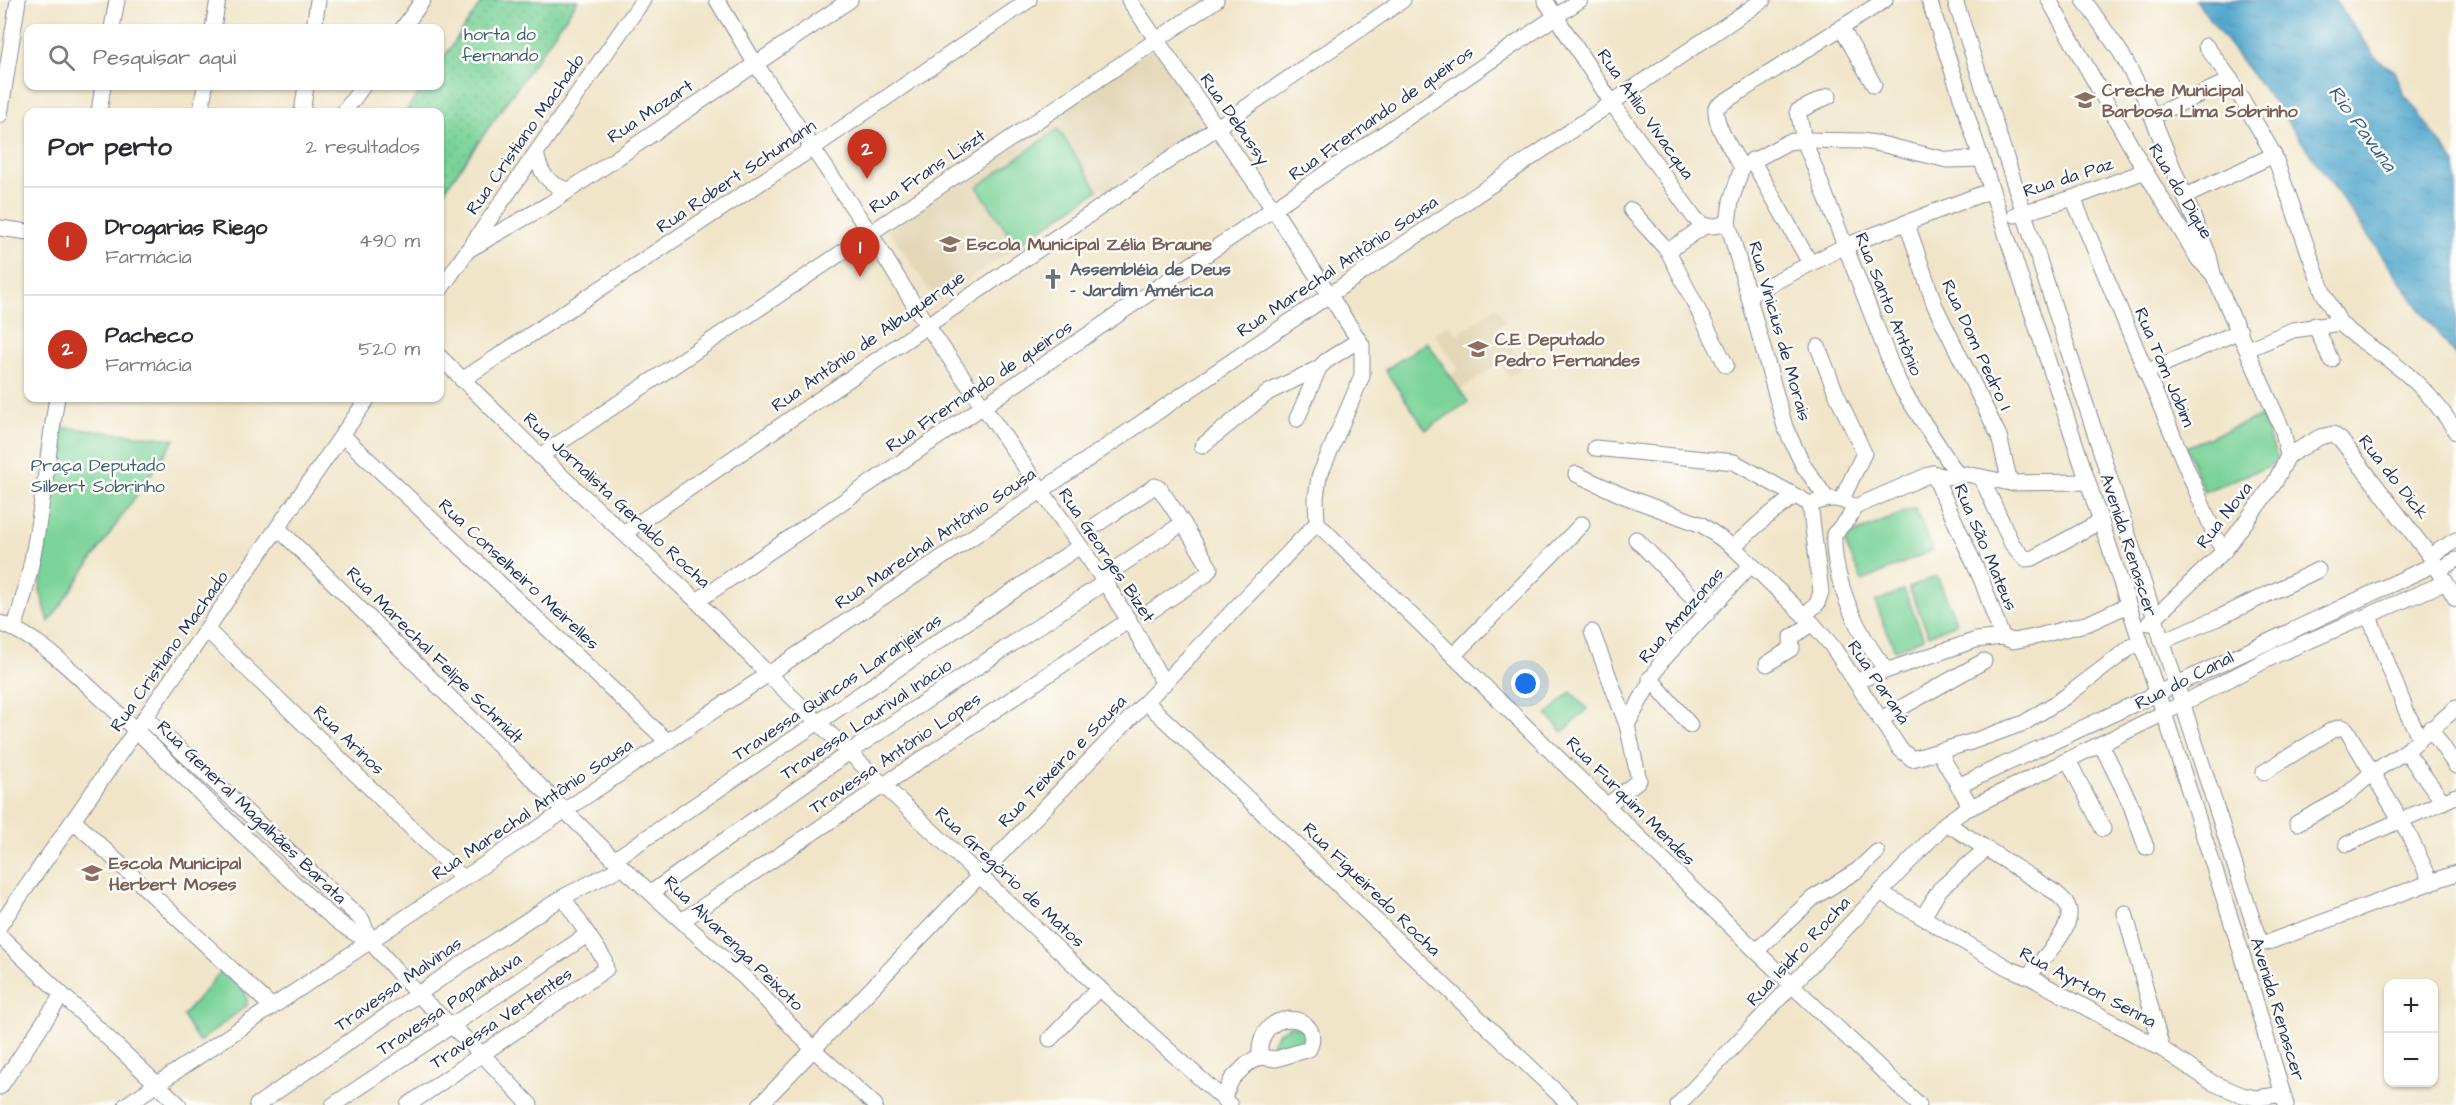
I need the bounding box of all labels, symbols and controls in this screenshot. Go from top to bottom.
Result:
park label: horta do fernando [462,22,538,68]
search box [24,24,444,90]
street label: Rua Frernando de queiros [1284,40,1479,187]
icon: search [45,41,78,74]
text: Pesquisar aqui [93,42,236,73]
street label: Rua Atilio Vivacqua [1591,44,1700,185]
street label: Rua Cristiano Machado [460,49,590,220]
street label: Rua Debussy [1193,68,1276,171]
street label: Rua Mozart [602,73,699,149]
place label: Creche Municipal Barbosa Lima Sobrinho [2102,78,2298,124]
water label: Rio Pavuna [2321,80,2403,178]
school or university icon: Creche Municipal Barbosa Lima Sobrinho [2073,88,2097,112]
street label: Rua Robert Schumann [651,114,821,239]
street label: Rua Frans Liszt [864,123,991,220]
text: Por perto [48,129,172,165]
pin: 2 [848,130,886,179]
text: 2 resultados [306,133,420,161]
street label: Rua do Dique [2142,139,2219,244]
street label: Rua da Paz [2020,151,2117,204]
street label: Rua Marechal Antônio Sousa [1232,190,1443,343]
text: Drogarias Riego [105,212,267,243]
text: 1 [66,227,69,255]
text: 490 m [359,227,420,255]
pin: 1 [840,228,880,277]
street label: Rua Santo Antônio [1848,229,1929,380]
school or university icon: Escola Municipal Zélia Braune [938,232,962,256]
place label: Escola Municipal Zélia Braune [967,232,1212,257]
street label: Rua Vinicius de Morais [1742,238,1817,424]
text: Farmácia [105,243,192,271]
place label: Assembléia de Deus - Jardim América [1070,257,1231,303]
street label: Rua Antônio de Albuquerque [766,265,970,418]
church icon: Assembléia de Deus - Jardim América [1041,267,1065,291]
street label: Rua Dom Pedro I [1935,276,2018,415]
street label: Rua Tom Jobim [2128,304,2201,431]
street label: Rua Frernando de queiros [881,314,1078,458]
text: Pacheco [105,320,193,351]
place label: C.E Deputado Pedro Fernandes [1495,327,1640,373]
text: 2 [62,335,73,363]
text: 520 m [358,335,420,363]
school or university icon: C.E Deputado Pedro Fernandes [1466,337,1490,361]
text: Farmácia [105,351,192,379]
street label: Rua Jornalista Geraldo Rocha [518,407,716,594]
street label: Rua do Dick [2352,430,2435,525]
park label: Praça Deputado Silbert Sobrinho [31,453,165,499]
street label: Rua Marechal Antônio Sousa [830,462,1041,615]
street label: Avenida Renascer [2094,471,2163,620]
street label: Rua Nova [2190,477,2258,554]
street label: Rua São Mateus [1948,480,2024,615]
street label: Rua Georges Bizet [1051,483,1161,629]
street label: Rua Conselheiro Meirelles [433,493,605,656]
street label: Rua Marechal Felipe Schmidt [340,561,529,750]
street label: Rua Amazonas [1633,562,1730,669]
street label: Rua Cristiano Machado [104,566,234,737]
street label: Travessa Quincas Laranjeiras [728,608,947,767]
street label: Rua Paraná [1841,635,1916,729]
street label: Rua do Canal [2131,645,2238,716]
street label: Travessa Lourival Inácio [776,653,957,786]
your location [1511,669,1540,698]
street label: Travessa Antônio Lopes [804,687,986,820]
street label: Rua Teixeira e Sousa [993,690,1132,833]
street label: Rua Arinos [307,700,390,781]
street label: Rua General Magalhães Barata [150,715,352,911]
street label: Rua Furquim Mendes [1560,731,1701,872]
street label: Rua Marechal Antônio Sousa [427,733,638,886]
street label: Rua Gregório de Matos [929,801,1090,954]
street label: Rua Figueiredo Rocha [1296,817,1446,963]
place label: Escola Municipal Herbert Moses [109,851,241,897]
school or university icon: Escola Municipal Herbert Moses [80,861,104,885]
street label: Rua Alvarenga Peixoto [658,870,809,1017]
street label: Rua Isidro Rocha [1741,891,1856,1012]
street label: Travessa Malvinas [330,931,467,1038]
street label: Avenida Renascer [2244,934,2311,1084]
street label: Rua Ayrton Senna [2014,941,2161,1035]
street label: Travessa Papanduva [372,947,527,1062]
street label: Travessa Vertentes [425,961,577,1075]
map controls [2384,979,2438,1087]
button: + [2384,979,2438,1033]
button: − [2384,1033,2438,1087]

